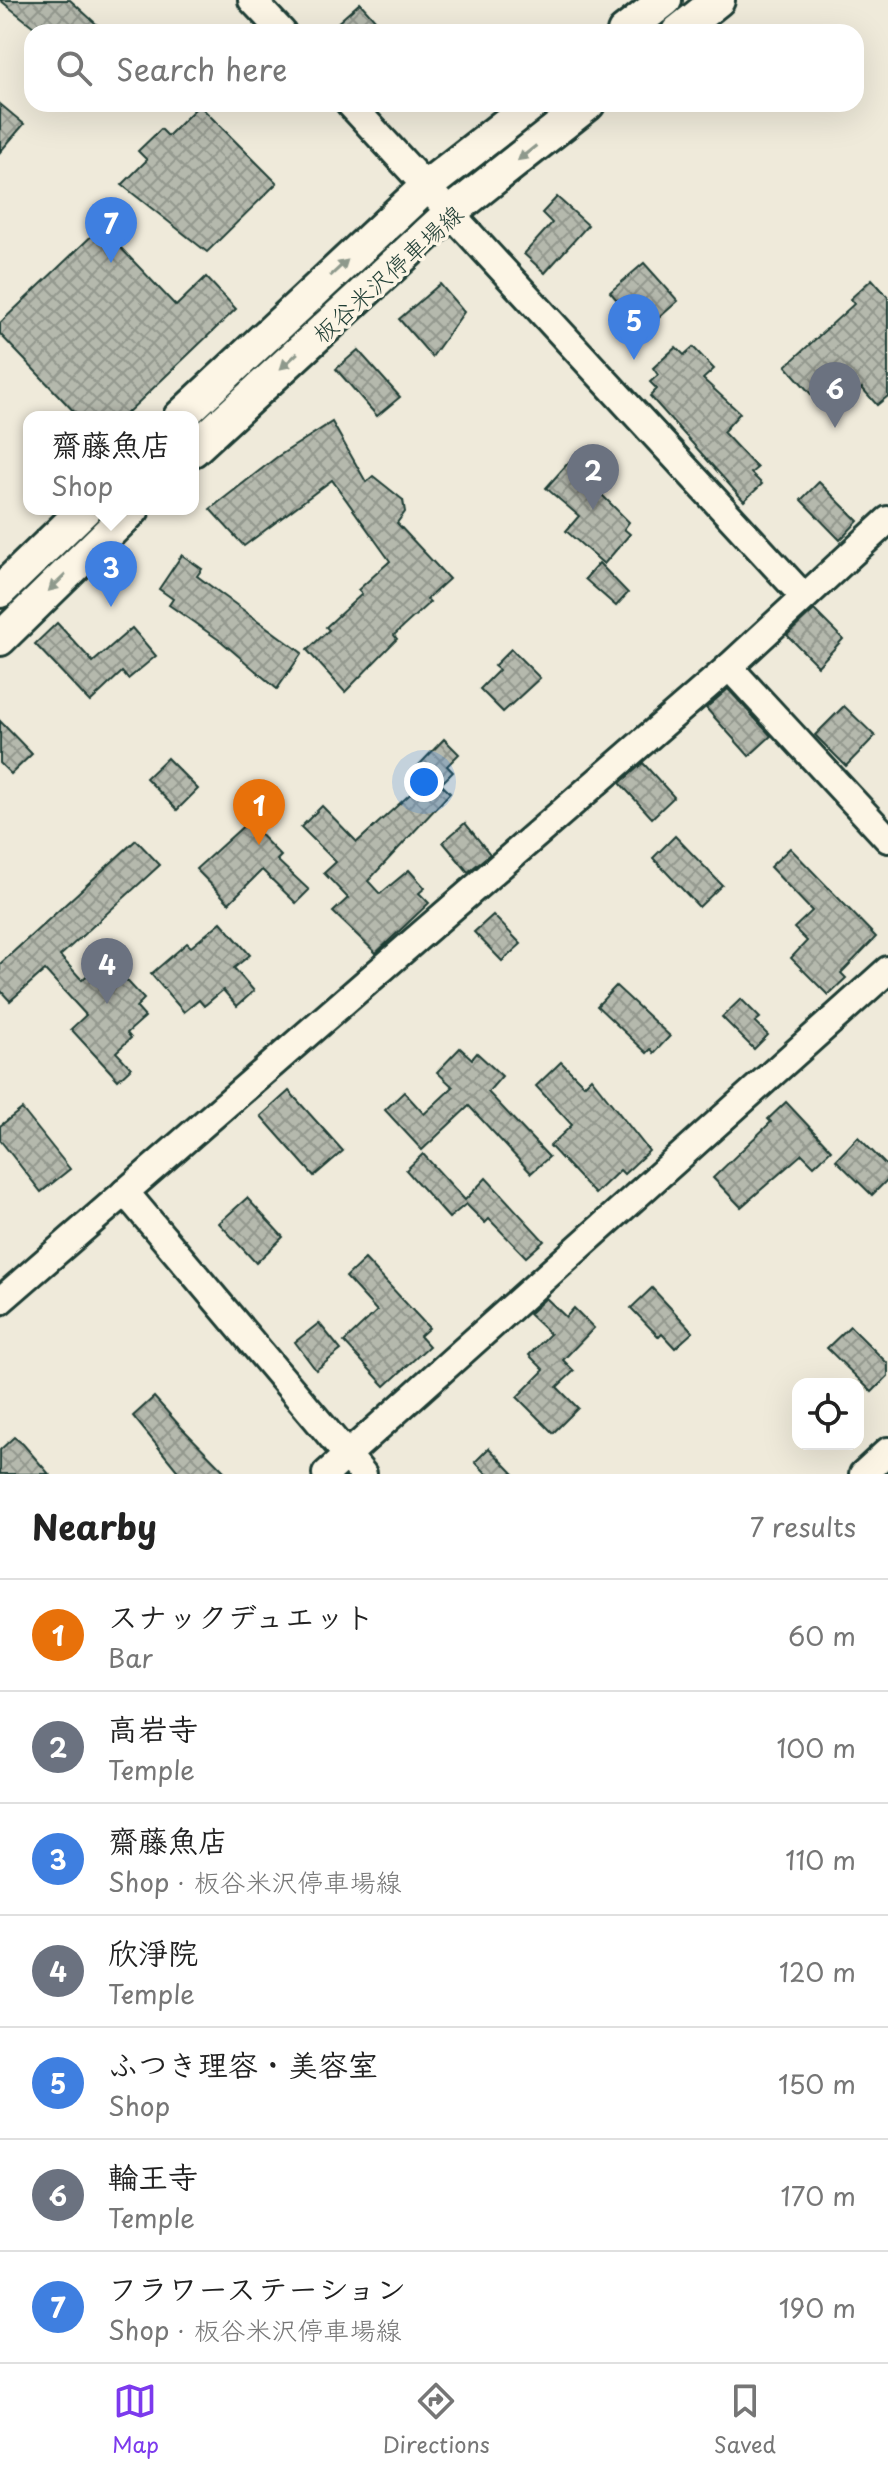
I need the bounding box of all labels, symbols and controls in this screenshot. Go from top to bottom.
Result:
search box [24,24,864,112]
icon: search [52,46,96,90]
text: Search here [116,46,288,91]
one-way arrow [517,144,537,160]
street label: 板谷米沢停車場線 [304,195,470,351]
pin: 7 [85,197,137,263]
one-way arrow [329,259,348,278]
pin: 5 [608,294,660,360]
one-way arrow [280,351,299,369]
pin: 6 [809,362,861,428]
popup [23,411,199,515]
text: 齋藤魚店 [51,421,171,466]
pin: 2 [567,444,619,510]
text: Shop [51,466,113,505]
pin: 3 [85,541,137,607]
one-way arrow [48,573,67,592]
your location [404,762,444,802]
pin: 1 [233,779,285,845]
pin: 4 [81,938,133,1004]
map controls [792,1378,864,1450]
button: locate [792,1378,864,1450]
text: Nearby [32,1500,157,1552]
text: 7 results [750,1507,856,1546]
text: スナックデュエット [108,1593,374,1638]
text: 1 [52,1616,64,1655]
text: 60 m [788,1616,856,1655]
text: Bar [108,1638,153,1677]
text: 高岩寺 [108,1705,198,1750]
text: 2 [49,1728,67,1767]
text: 100 m [776,1728,856,1767]
text: Temple [108,1750,195,1789]
text: 齋藤魚店 [108,1817,228,1862]
text: 3 [49,1840,67,1879]
text: 110 m [785,1840,856,1879]
text: Shop · 板谷米沢停車場線 [108,1862,401,1901]
text: 欣淨院 [108,1929,198,1974]
text: 4 [49,1952,67,1991]
text: 120 m [779,1952,856,1991]
text: Temple [108,1974,195,2013]
text: ふつき理容・美容室 [108,2041,378,2086]
text: 5 [50,2064,66,2103]
text: 150 m [778,2064,856,2103]
text: Shop [108,2086,170,2125]
text: 輪王寺 [108,2153,198,2198]
text: 6 [49,2176,67,2215]
text: 170 m [781,2176,856,2215]
text: Temple [108,2198,195,2237]
text: フラワーステーション [108,2265,406,2310]
text: 7 [51,2288,65,2327]
text: 190 m [779,2288,856,2327]
text: Shop · 板谷米沢停車場線 [108,2310,401,2349]
tab: Map [112,2379,159,2460]
tab: Directions [383,2379,490,2460]
tab: Saved [714,2379,776,2460]

